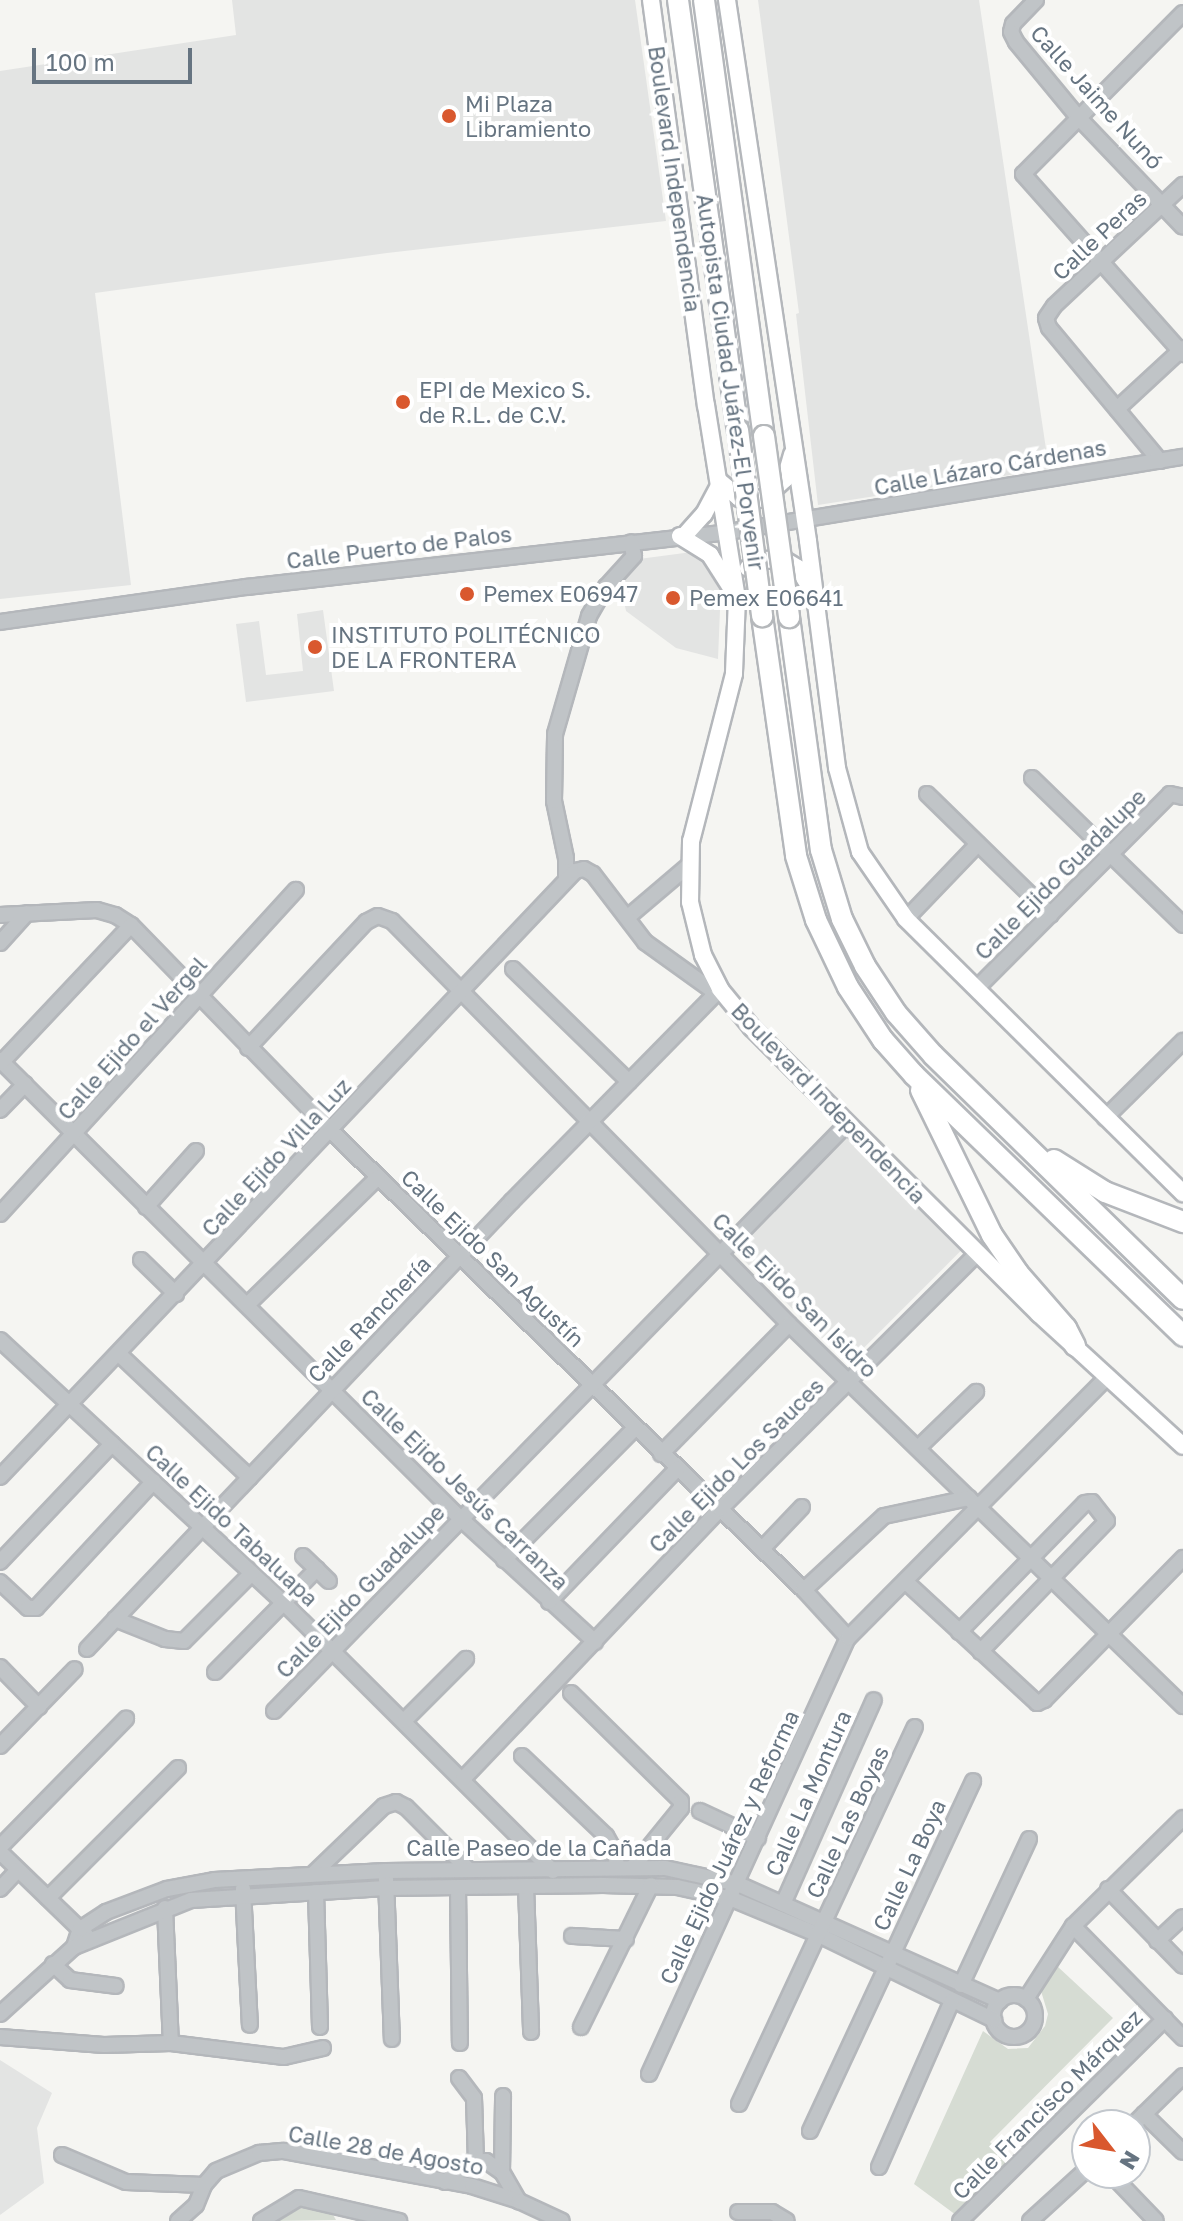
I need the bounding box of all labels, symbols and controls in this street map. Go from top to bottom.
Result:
street label: Calle Jaime Nunó [1025,20,1169,174]
scale bar [36,32,196,82]
street label: Boulevard Independencia [643,44,707,314]
text: 100 m [46,47,115,76]
place label: Mi Plaza Libramiento [465,90,591,142]
marker: Mi Plaza Libramiento [440,107,458,125]
street label: Calle Peras [1047,185,1151,285]
street label: Autopista Ciudad Juárez-El Porvenir [691,192,771,572]
place label: EPI de Mexico S. de R.L. de C.V. [419,376,591,428]
marker: EPI de Mexico S. de R.L. de C.V. [394,393,412,411]
street label: Calle Lázaro Cárdenas [872,434,1108,500]
street label: Calle Puerto de Palos [285,520,513,574]
place label: Pemex E06947 [483,581,638,607]
marker: Pemex E06947 [458,585,476,603]
place label: Pemex E06641 [689,585,843,611]
marker: Pemex E06641 [664,589,682,607]
place label: INSTITUTO POLITÉCNICO DE LA FRONTERA [331,621,601,672]
marker: INSTITUTO POLITÉCNICO DE LA FRONTERA [306,638,324,656]
street label: Calle Ejido Guadalupe [969,783,1151,965]
street label: Calle Ejido el Vergel [52,951,212,1125]
street label: Boulevard Independencia [726,997,932,1209]
street label: Calle Ejido Villa Luz [196,1073,356,1241]
street label: Calle Ejido San Agustín [396,1164,590,1352]
street label: Calle Ejido San Isidro [707,1207,883,1383]
street label: Calle Ranchería [302,1250,436,1388]
street label: Calle Ejido Los Sauces [643,1372,829,1558]
street label: Calle Ejido Jesús Carranza [356,1383,574,1595]
street label: Calle Ejido Tabaluapa [140,1438,324,1612]
street label: Calle Ejido Guadalupe [270,1499,450,1683]
street label: Calle Ejido Juárez y Reforma [654,1706,804,1988]
street label: Calle La Montura [760,1706,856,1880]
street label: Calle Las Boyas [800,1742,894,1902]
street label: Calle La Boya [867,1795,951,1935]
street label: Calle Paseo de la Cañada [406,1835,672,1861]
street label: Calle Francisco Márquez [947,2004,1147,2204]
north arrow [1071,2109,1151,2189]
street label: Calle 28 de Agosto [286,2120,486,2180]
text: N [1114,2146,1146,2175]

